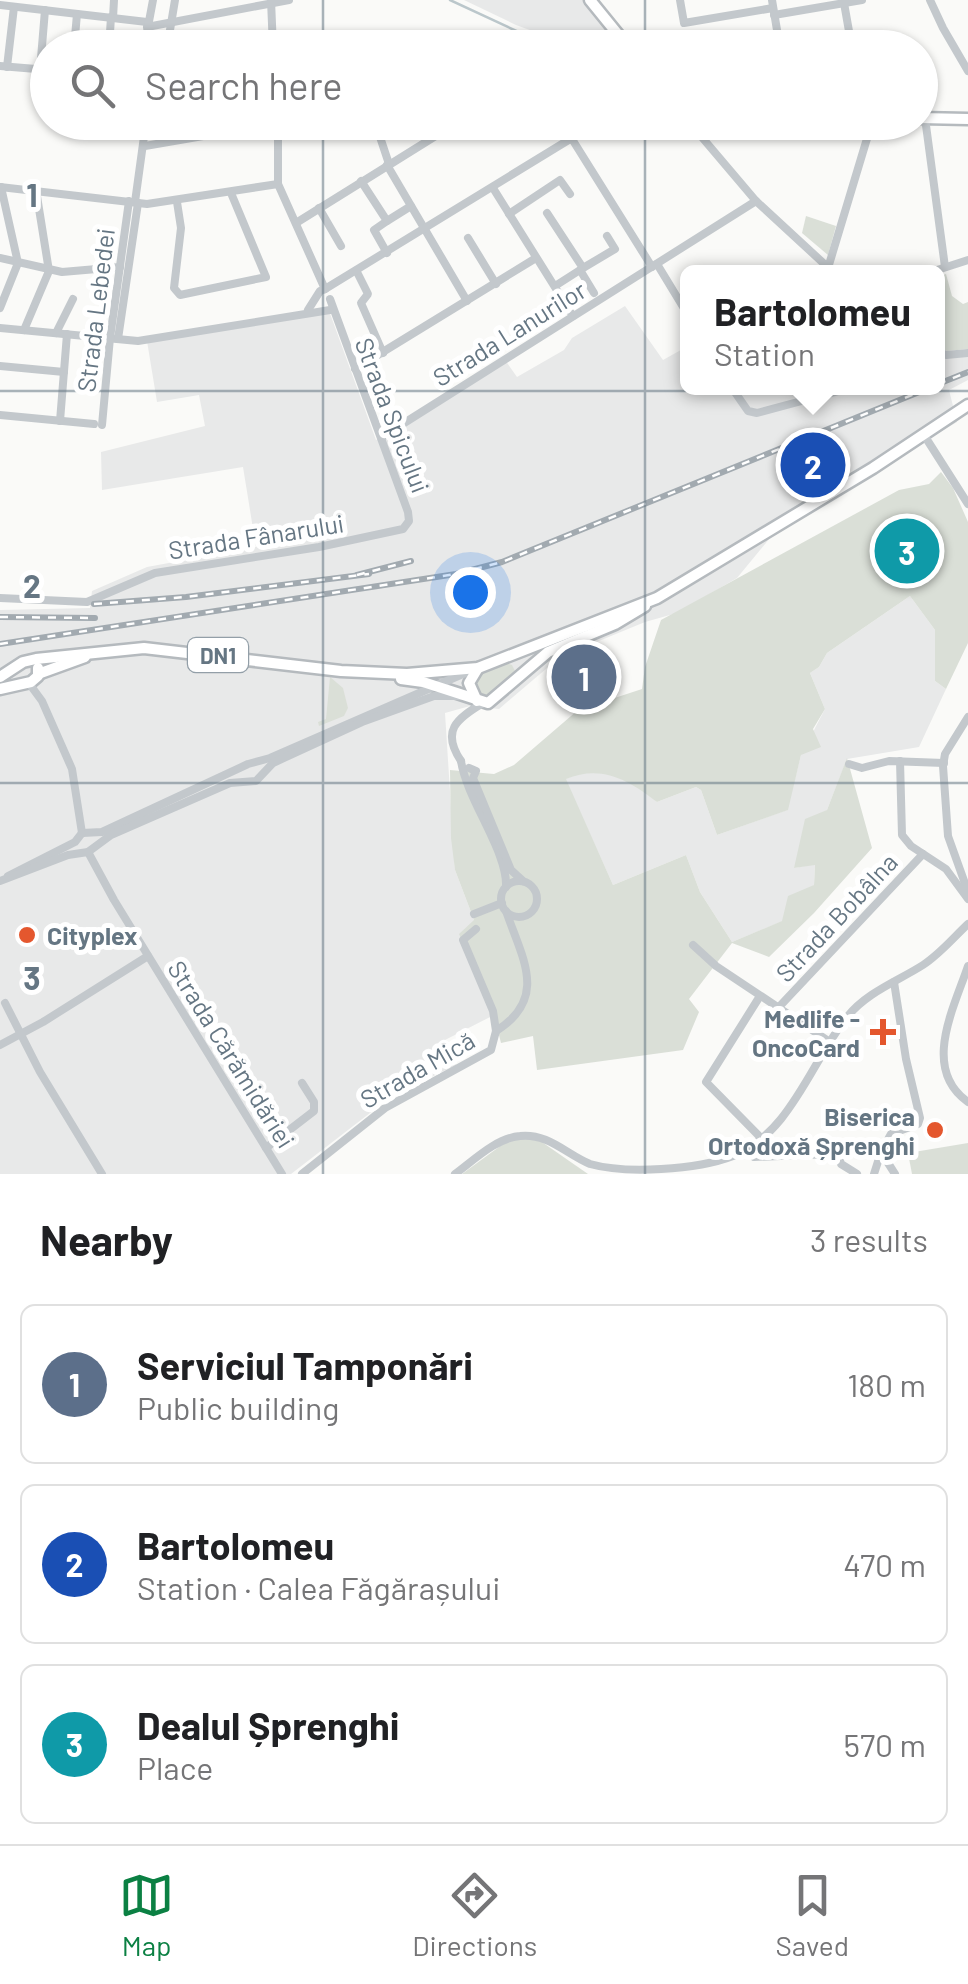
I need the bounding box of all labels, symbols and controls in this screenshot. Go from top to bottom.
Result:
search box [30,30,938,140]
icon: search [65,58,120,113]
text: Search here [145,62,343,108]
text: 1 [26,175,38,213]
street label: Strada Lebedei [70,226,120,394]
popup [680,265,945,395]
street label: Strada Lanurilor [427,274,591,392]
text: Bartolomeu [714,288,911,334]
street label: Strada Spicului [350,333,436,497]
text: Station [714,334,815,372]
pin: 2 [780,428,846,502]
street label: Strada Fânarului [166,507,346,565]
pin: 3 [874,514,940,588]
text: 2 [23,566,41,604]
your location [445,567,496,618]
road number: DN1 [188,638,248,672]
pin: 1 [552,640,616,714]
street label: Strada Bobâlna [769,847,903,987]
place label: Cityplex [47,920,137,950]
marker: Cityplex [16,924,38,946]
street label: Strada Cărămidăriei [162,955,302,1153]
text: 3 [23,958,41,996]
place label: Medlife - OncoCard [752,1003,860,1062]
marker: Medlife - OncoCard [870,1019,896,1045]
street label: Strada Mică [355,1024,479,1114]
place label: Biserica Ortodoxă Șprenghi [708,1101,915,1160]
marker: Biserica Ortodoxă Șprenghi [924,1119,946,1141]
text: Nearby [40,1214,173,1264]
text: 3 results [810,1220,928,1258]
text: Serviciul Tamponări [137,1342,473,1388]
text: 1 [69,1365,80,1403]
text: 180 m [847,1365,926,1403]
text: Public building [137,1388,339,1426]
text: Bartolomeu [137,1522,334,1568]
text: 2 [66,1545,83,1583]
text: 470 m [843,1545,926,1583]
text: Station · Calea Făgărașului [137,1568,500,1606]
text: Dealul Șprenghi [137,1702,399,1748]
text: 3 [66,1725,83,1763]
text: 570 m [843,1725,926,1763]
text: Place [137,1748,213,1786]
tab: Map [119,1868,174,1962]
tab: Directions [412,1868,537,1962]
tab: Saved [775,1868,849,1962]

